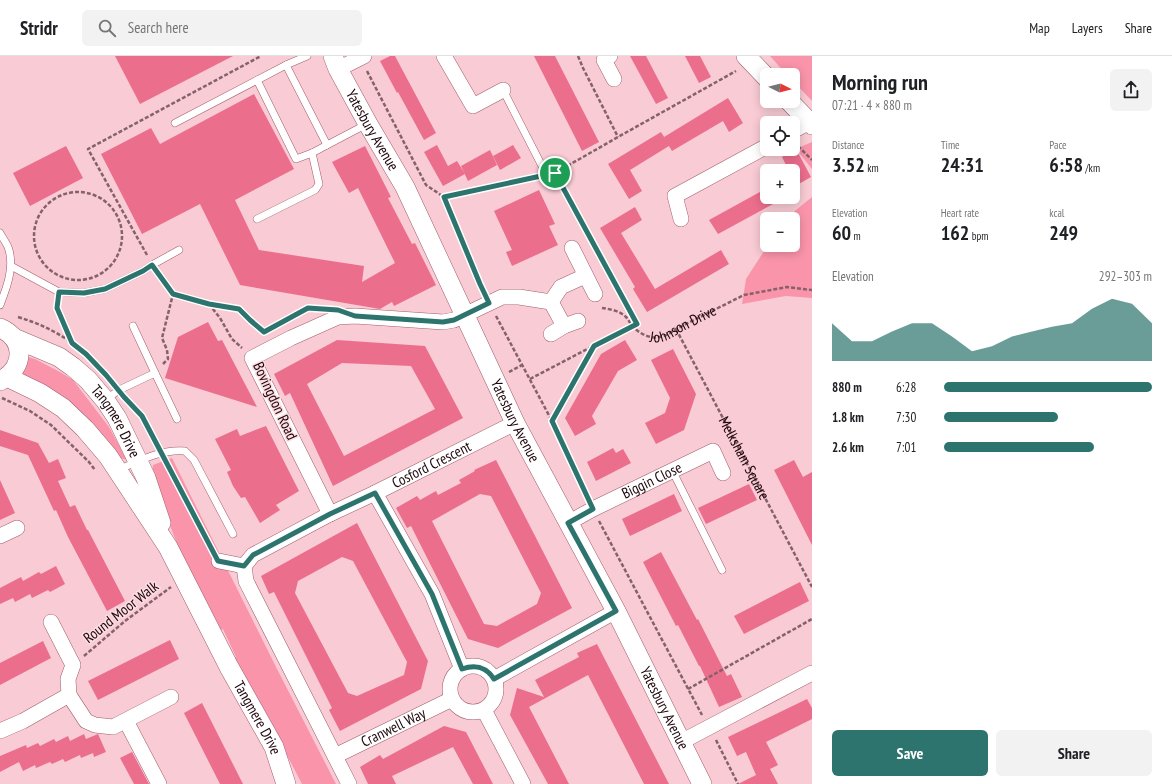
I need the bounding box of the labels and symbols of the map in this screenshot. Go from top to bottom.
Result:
north arrow [760,68,800,108]
street label: Yatesbury Avenue [342,86,403,174]
pin [538,156,572,190]
street label: Johnson Drive [648,300,719,347]
street label: Bovingdon Road [249,359,302,443]
street label: Yatesbury Avenue [487,376,544,465]
street label: Tangmere Drive [87,381,145,461]
street label: Melksham Square [715,413,774,503]
street label: Cosford Crescent [388,437,474,492]
street label: Biggin Close [618,458,685,503]
street label: Round Moor Walk [79,576,162,647]
street label: Yatesbury Avenue [636,663,693,753]
street label: Tangmere Drive [230,678,286,757]
street label: Cranwell Way [358,703,429,751]

